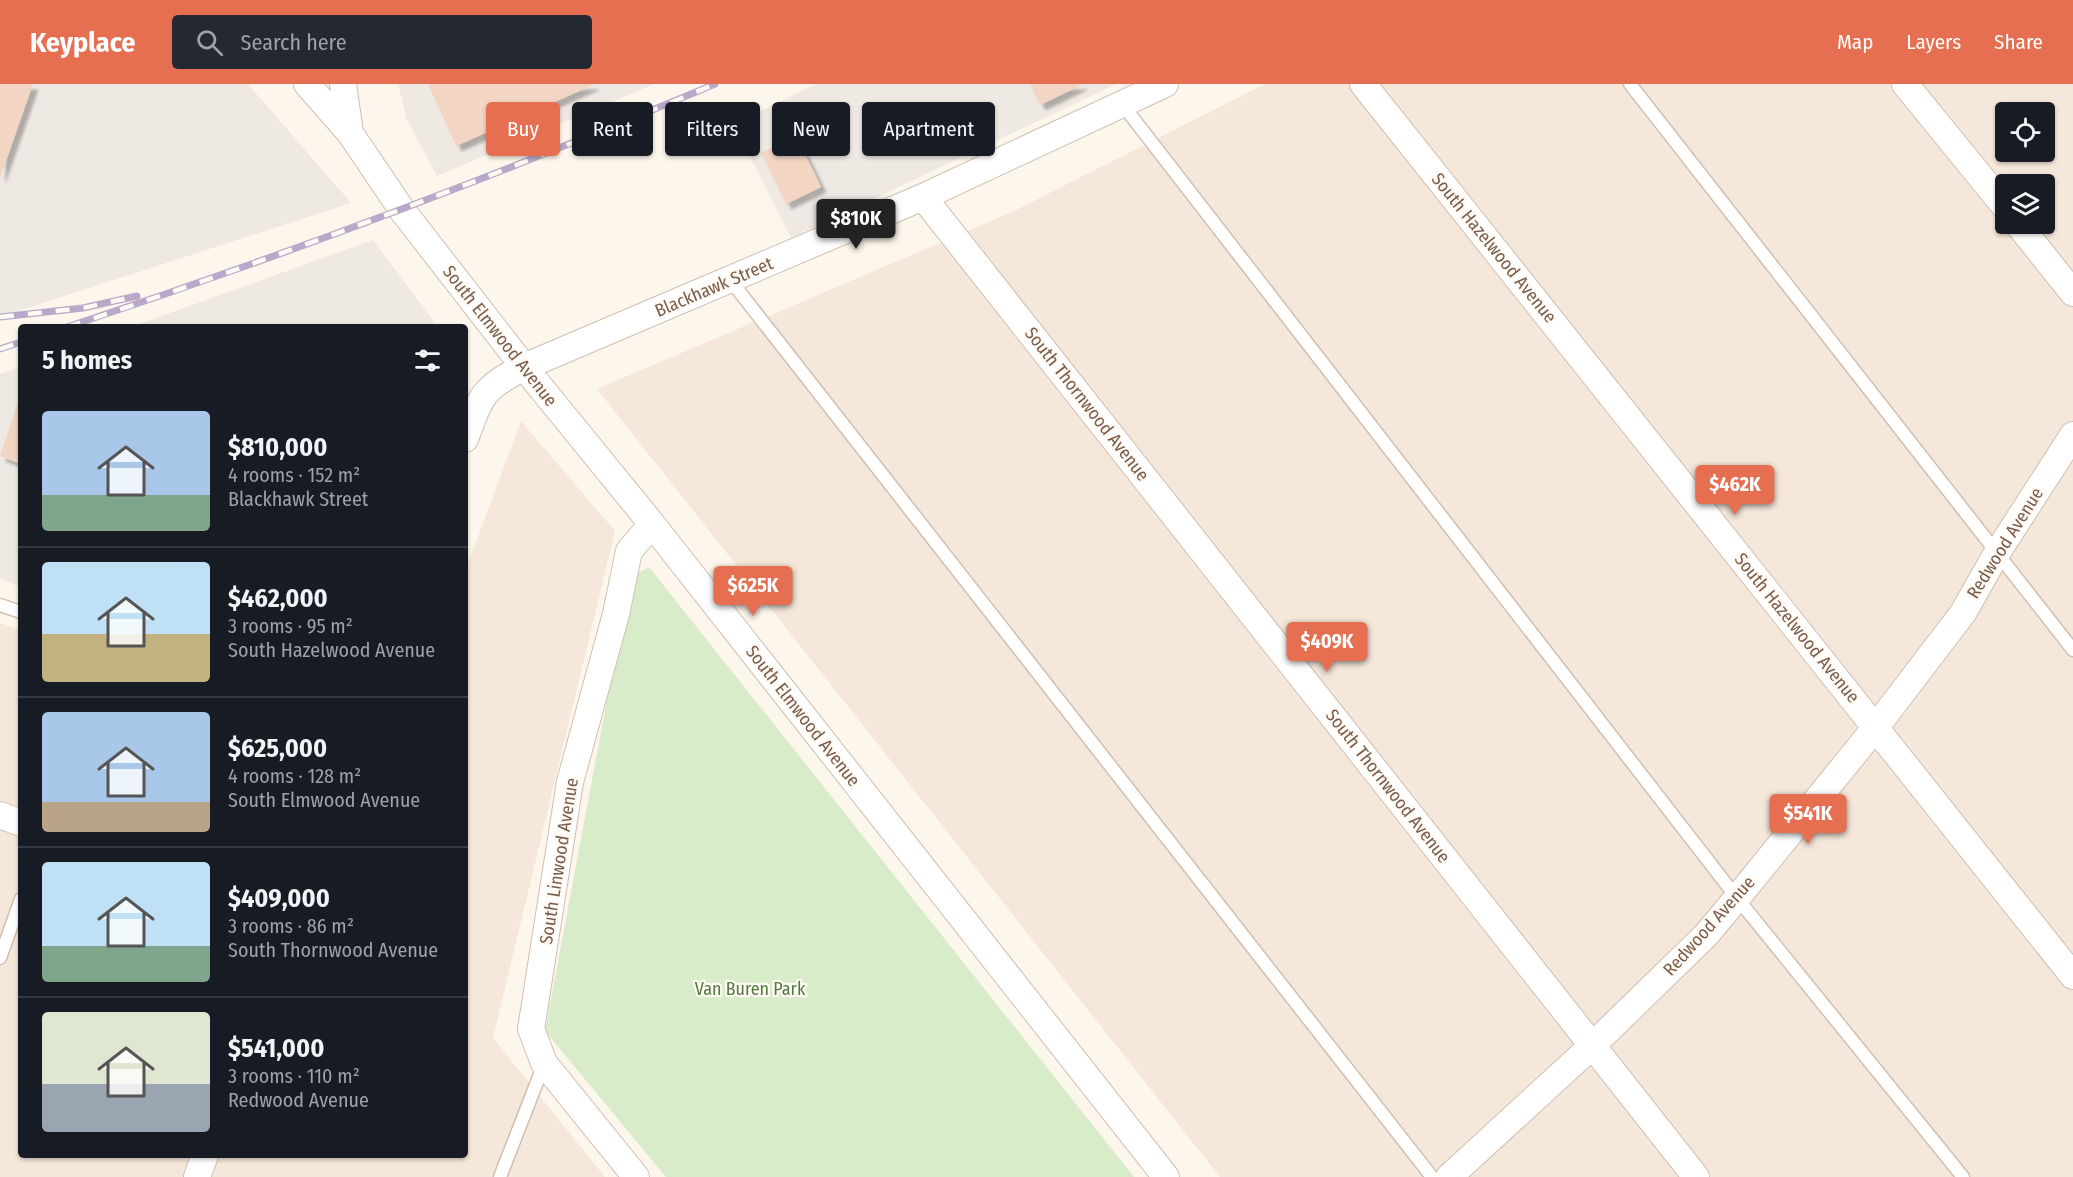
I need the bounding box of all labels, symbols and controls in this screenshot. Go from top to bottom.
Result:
search box [172,15,592,69]
text: Keyplace [30,26,136,59]
icon: search [193,26,226,59]
text: Search here [241,29,347,56]
text: Map [1837,29,1873,55]
text: Layers [1906,29,1961,55]
text: Share [1994,29,2043,55]
chip: Buy [486,102,560,156]
chip: Rent [572,102,653,156]
chip: Filters [665,102,760,156]
chip: New [772,102,850,156]
chip: Apartment [862,102,995,156]
map controls [1995,102,2055,234]
button: locate [1995,102,2055,162]
street label: South Hazelwood Avenue [1427,169,1561,327]
button: layers [1995,174,2055,234]
pin: $810K [814,199,898,250]
text: $810K [830,206,882,230]
street label: Blackhawk Street [652,252,777,322]
street label: South Elmwood Avenue [438,261,562,411]
street label: South Thornwood Avenue [1020,323,1154,485]
icon: filters [411,344,444,377]
text: 5 homes [42,345,132,376]
text: $810,000 [228,432,327,463]
icon: home [90,435,162,507]
text: 4 rooms · 152 m² [228,463,360,487]
pin: $462K [1693,465,1777,516]
text: $462K [1709,472,1761,496]
street label: Redwood Avenue [1962,483,2048,603]
text: Blackhawk Street [228,487,368,511]
street label: South Hazelwood Avenue [1730,549,1864,707]
pin: $625K [711,566,795,617]
text: $625K [728,573,778,597]
text: $462,000 [228,583,328,614]
icon: home [90,586,162,658]
text: 3 rooms · 95 m² [228,614,353,638]
pin: $409K [1285,622,1369,673]
text: $409K [1301,629,1353,653]
text: South Hazelwood Avenue [228,638,435,662]
street label: South Elmwood Avenue [741,641,865,791]
street label: South Thornwood Avenue [1321,705,1455,867]
text: $625,000 [228,733,327,764]
icon: home [90,736,162,808]
text: 4 rooms · 128 m² [228,764,361,788]
street label: South Linwood Avenue [535,776,583,946]
text: South Elmwood Avenue [228,788,420,812]
pin: $541K [1766,794,1850,845]
text: $541K [1784,801,1832,825]
street label: Redwood Avenue [1658,871,1760,980]
text: $409,000 [228,883,330,914]
icon: home [90,886,162,958]
text: 3 rooms · 86 m² [228,914,354,938]
text: South Thornwood Avenue [228,938,438,962]
park label: Van Buren Park [695,978,806,1000]
text: $541,000 [228,1033,324,1064]
icon: home [90,1036,162,1108]
text: 3 rooms · 110 m² [228,1064,360,1088]
text: Redwood Avenue [228,1088,369,1112]

